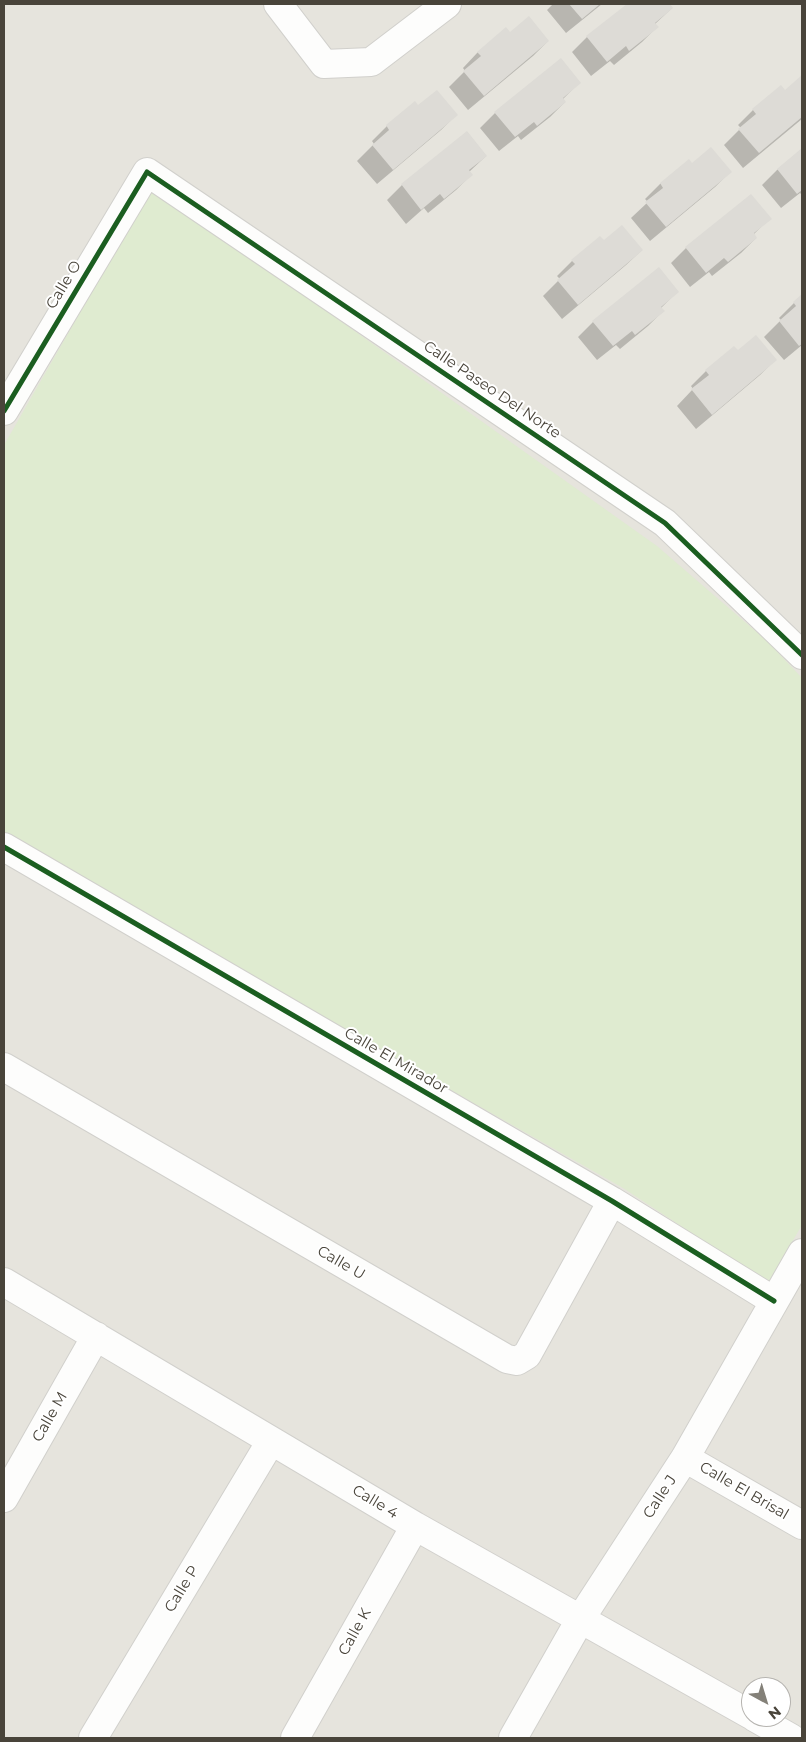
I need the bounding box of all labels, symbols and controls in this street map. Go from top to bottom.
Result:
street label: Calle O [43,258,85,312]
street label: Calle Paseo Del Norte [420,337,564,443]
street label: Calle El Mirador [341,1024,451,1098]
street label: Calle U [314,1242,368,1284]
street label: Calle M [29,1389,71,1445]
street label: Calle El Brisal [696,1458,792,1524]
street label: Calle J [639,1472,681,1522]
street label: Calle 4 [349,1481,401,1523]
street label: Calle P [161,1562,203,1616]
street label: Calle K [335,1605,375,1659]
north arrow [741,1677,791,1727]
text: N [765,1702,785,1723]

